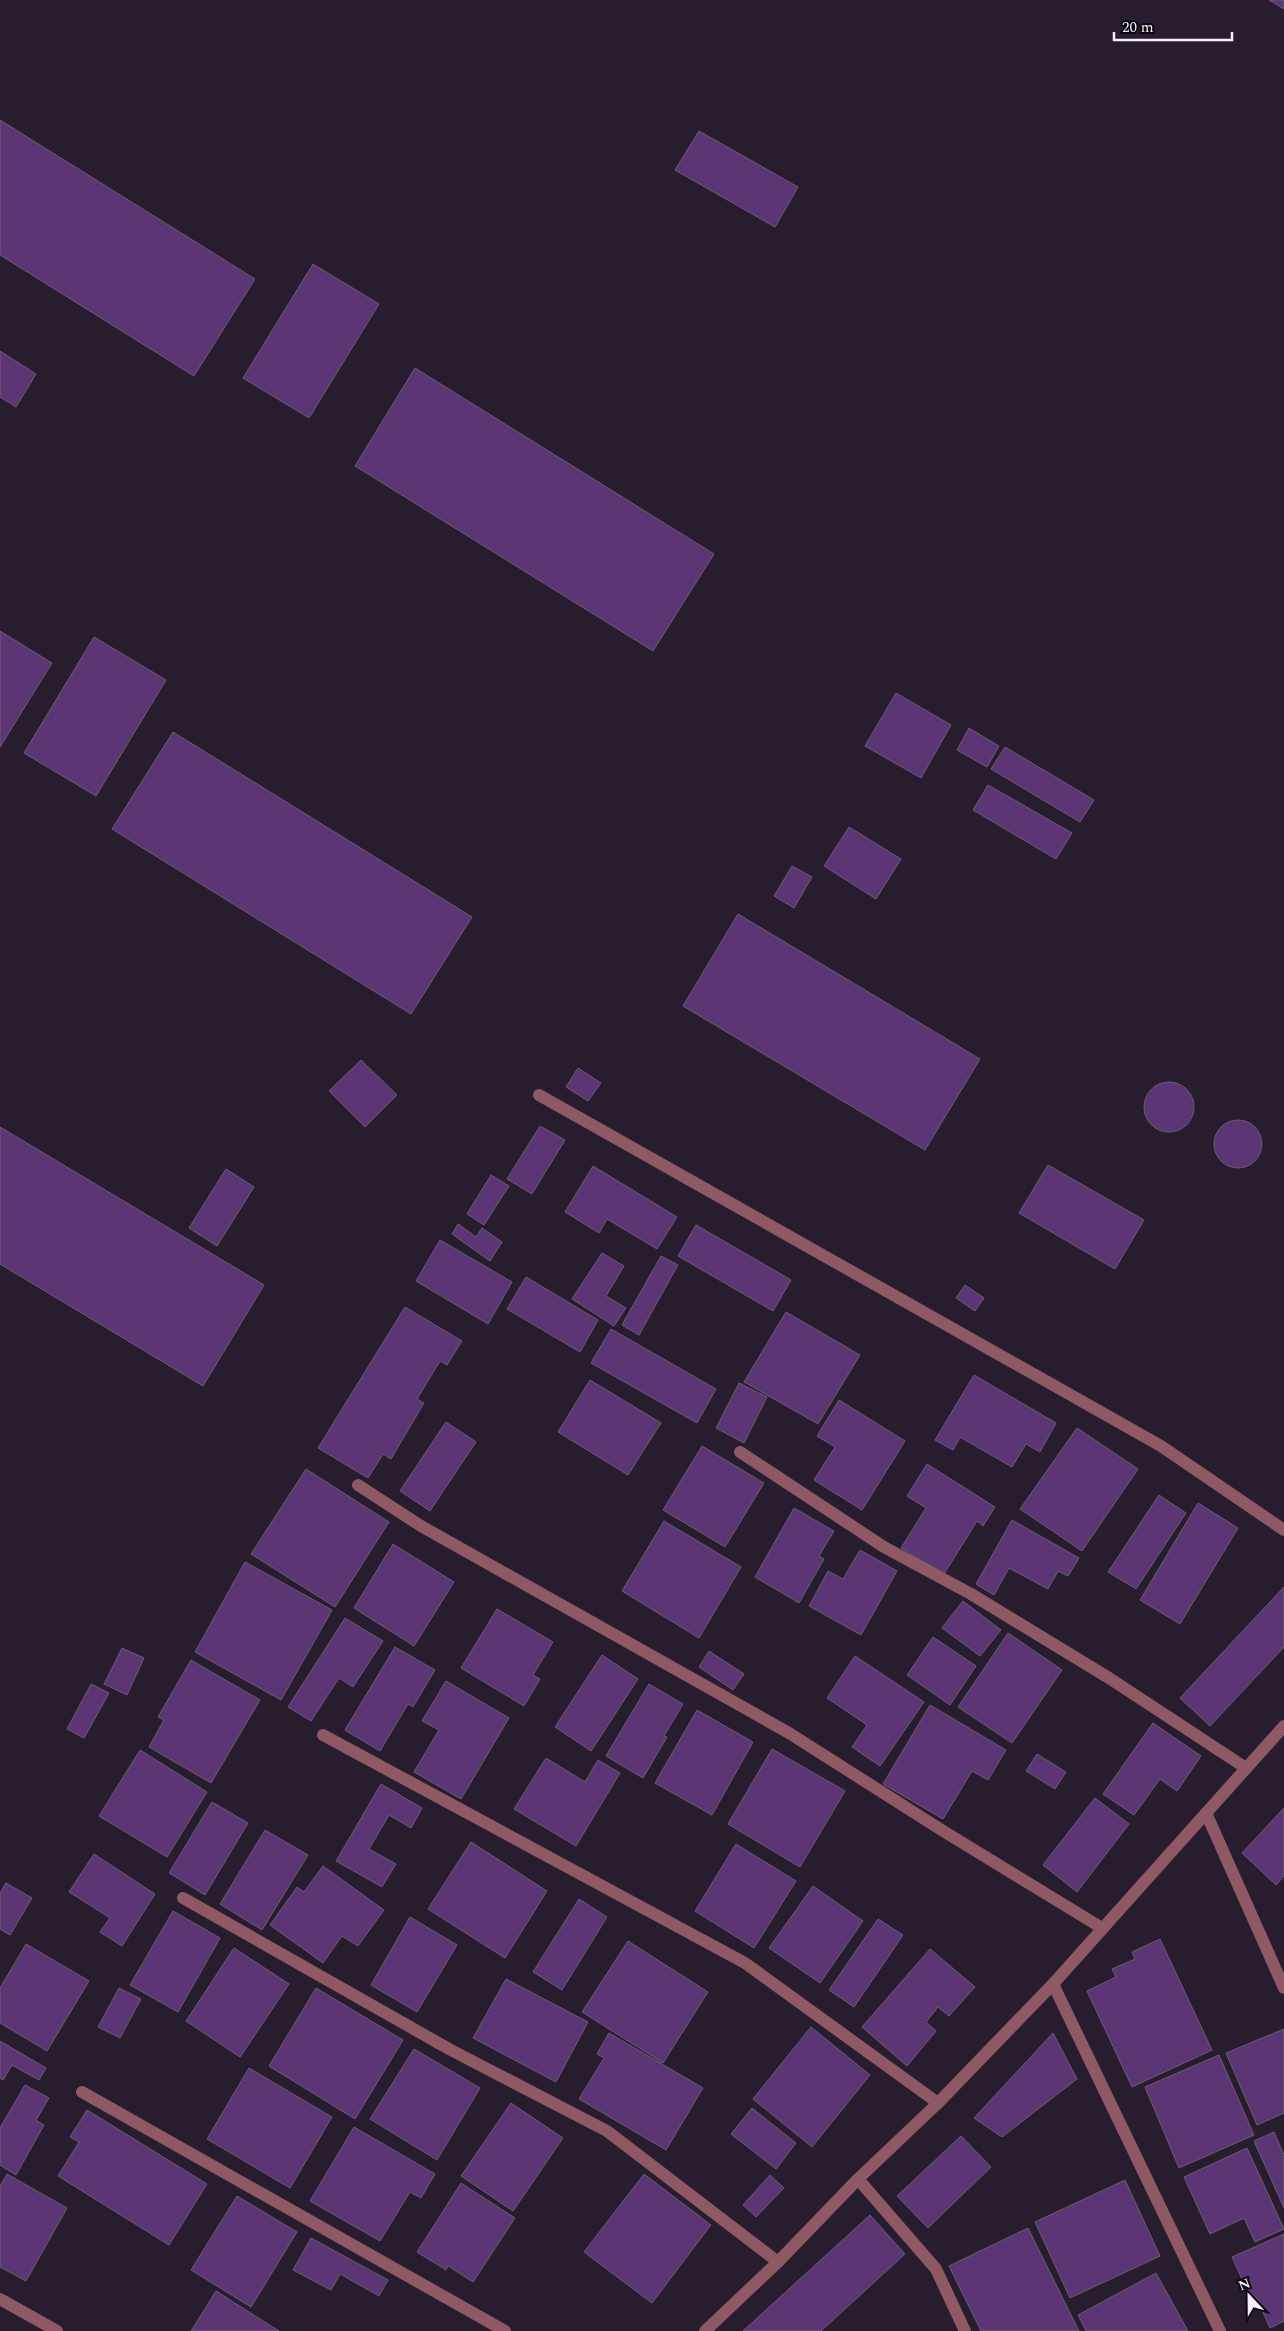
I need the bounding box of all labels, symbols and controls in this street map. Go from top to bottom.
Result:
scale bar [1114,10,1232,42]
text: 20 m [1122,16,1154,39]
north arrow [1224,2271,1274,2321]
text: N [1235,2273,1254,2296]

